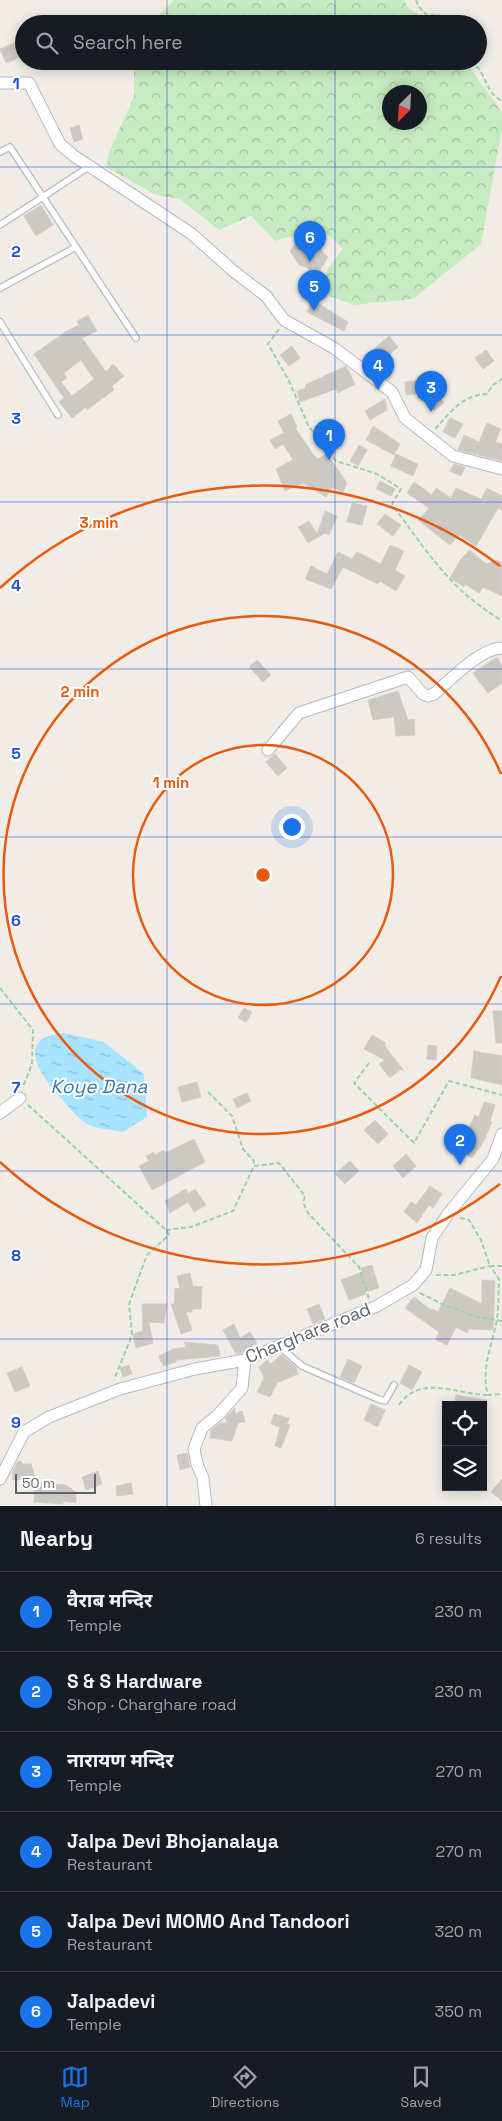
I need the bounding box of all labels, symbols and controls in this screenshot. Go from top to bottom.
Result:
search box [15,15,487,70]
icon: search [33,29,61,57]
text: Search here [73,30,183,55]
text: 1 [12,73,20,94]
north arrow [382,85,427,130]
pin: 6 [294,221,326,262]
text: 2 [11,241,21,262]
pin: 5 [298,270,330,311]
pin: 4 [362,349,394,390]
pin: 3 [415,371,447,412]
text: 3 [11,408,21,429]
pin: 1 [313,419,345,460]
text: 3 min [80,513,118,532]
text: 4 [11,575,21,596]
text: 2 min [61,682,99,701]
text: 5 [11,743,21,764]
text: 1 min [153,773,189,792]
your location [279,814,305,840]
centre of rings [254,866,272,884]
text: 6 [11,910,21,931]
water label: Koye Dana [51,1074,147,1099]
text: 7 [12,1077,21,1098]
pin: 2 [444,1124,476,1165]
text: 8 [11,1245,21,1266]
street label: Charghare road [242,1297,374,1368]
map controls [442,1401,487,1491]
button: locate [442,1401,487,1446]
text: 9 [11,1412,21,1433]
button: layers [442,1446,487,1491]
scale bar [15,1471,96,1494]
text: 50 m [22,1474,55,1492]
text: Nearby [20,1525,93,1552]
text: 6 results [415,1528,482,1549]
text: वैराब मन्दिर [67,1588,152,1613]
text: 1 [32,1601,40,1622]
text: 230 m [435,1601,482,1622]
text: Temple [67,1615,122,1636]
text: S & S Hardware [67,1669,203,1694]
text: 2 [31,1681,41,1702]
text: 230 m [435,1681,482,1702]
text: Shop · Charghare road [67,1694,237,1715]
text: नारायण मन्दिर [67,1748,174,1773]
text: 3 [31,1761,41,1782]
text: 270 m [435,1761,482,1782]
text: Temple [67,1775,122,1796]
text: Jalpa Devi Bhojanalaya [67,1829,279,1854]
text: 4 [31,1841,41,1862]
text: 270 m [435,1841,482,1862]
text: Restaurant [67,1854,153,1875]
text: Jalpa Devi MOMO And Tandoori [67,1909,350,1934]
text: 5 [31,1921,41,1942]
text: 320 m [435,1921,482,1942]
text: Restaurant [67,1934,153,1955]
text: Jalpadevi [67,1989,155,2014]
text: 6 [31,2001,41,2022]
text: 350 m [435,2001,482,2022]
text: Temple [67,2014,122,2035]
tab: Map [61,2063,90,2111]
tab: Directions [211,2063,279,2111]
tab: Saved [401,2063,441,2111]

